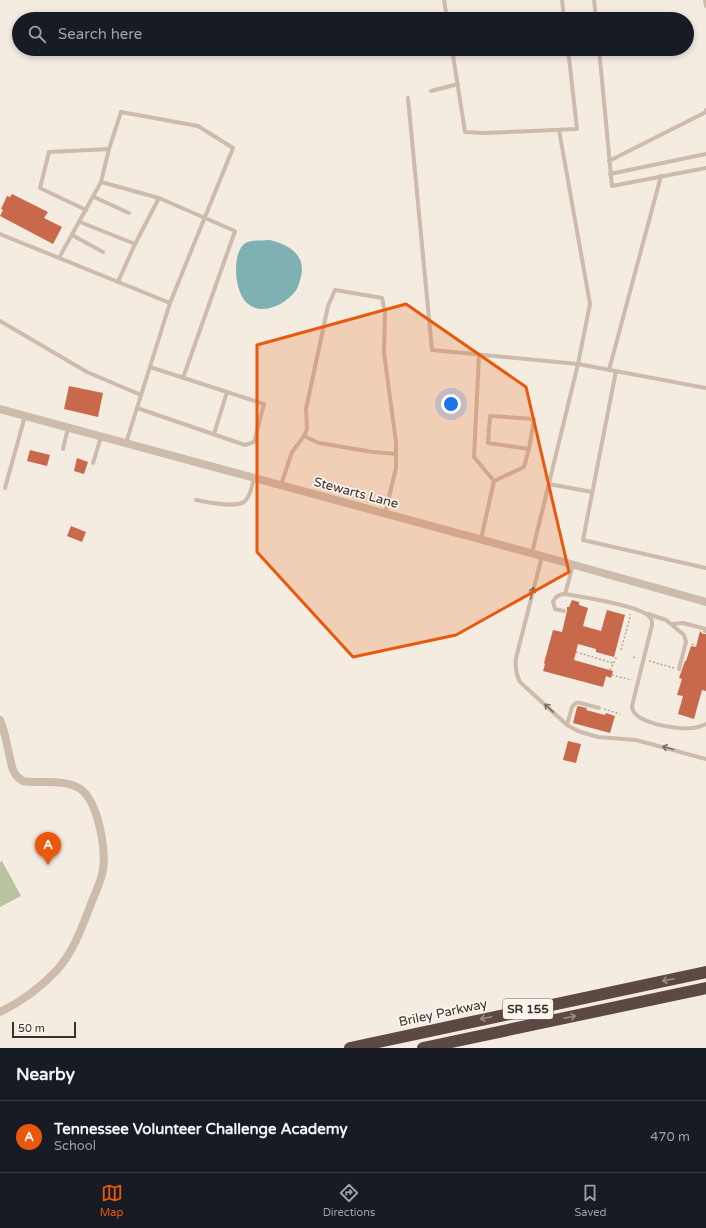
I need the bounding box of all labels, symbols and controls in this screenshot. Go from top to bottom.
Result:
search box [12,12,694,56]
icon: search [26,23,48,45]
text: Search here [58,25,142,43]
your location [441,394,461,414]
street label: Stewarts Lane [312,474,400,512]
one-way arrow [529,587,537,600]
one-way arrow [544,703,554,712]
one-way arrow [662,744,675,752]
pin: A [35,832,61,865]
one-way arrow [662,976,675,984]
street label: Briley Parkway [397,996,489,1030]
road number: SR 155 [503,999,553,1019]
one-way arrow [564,1012,577,1020]
one-way arrow [480,1015,493,1023]
scale bar [12,1020,76,1039]
text: 50 m [18,1022,45,1035]
text: Nearby [16,1064,75,1085]
text: Tennessee Volunteer Challenge Academy [54,1120,348,1138]
text: A [24,1129,34,1145]
text: 470 m [650,1129,690,1145]
text: School [54,1138,96,1154]
tab: Map [100,1182,123,1219]
tab: Directions [323,1182,375,1219]
tab: Saved [575,1182,606,1219]

